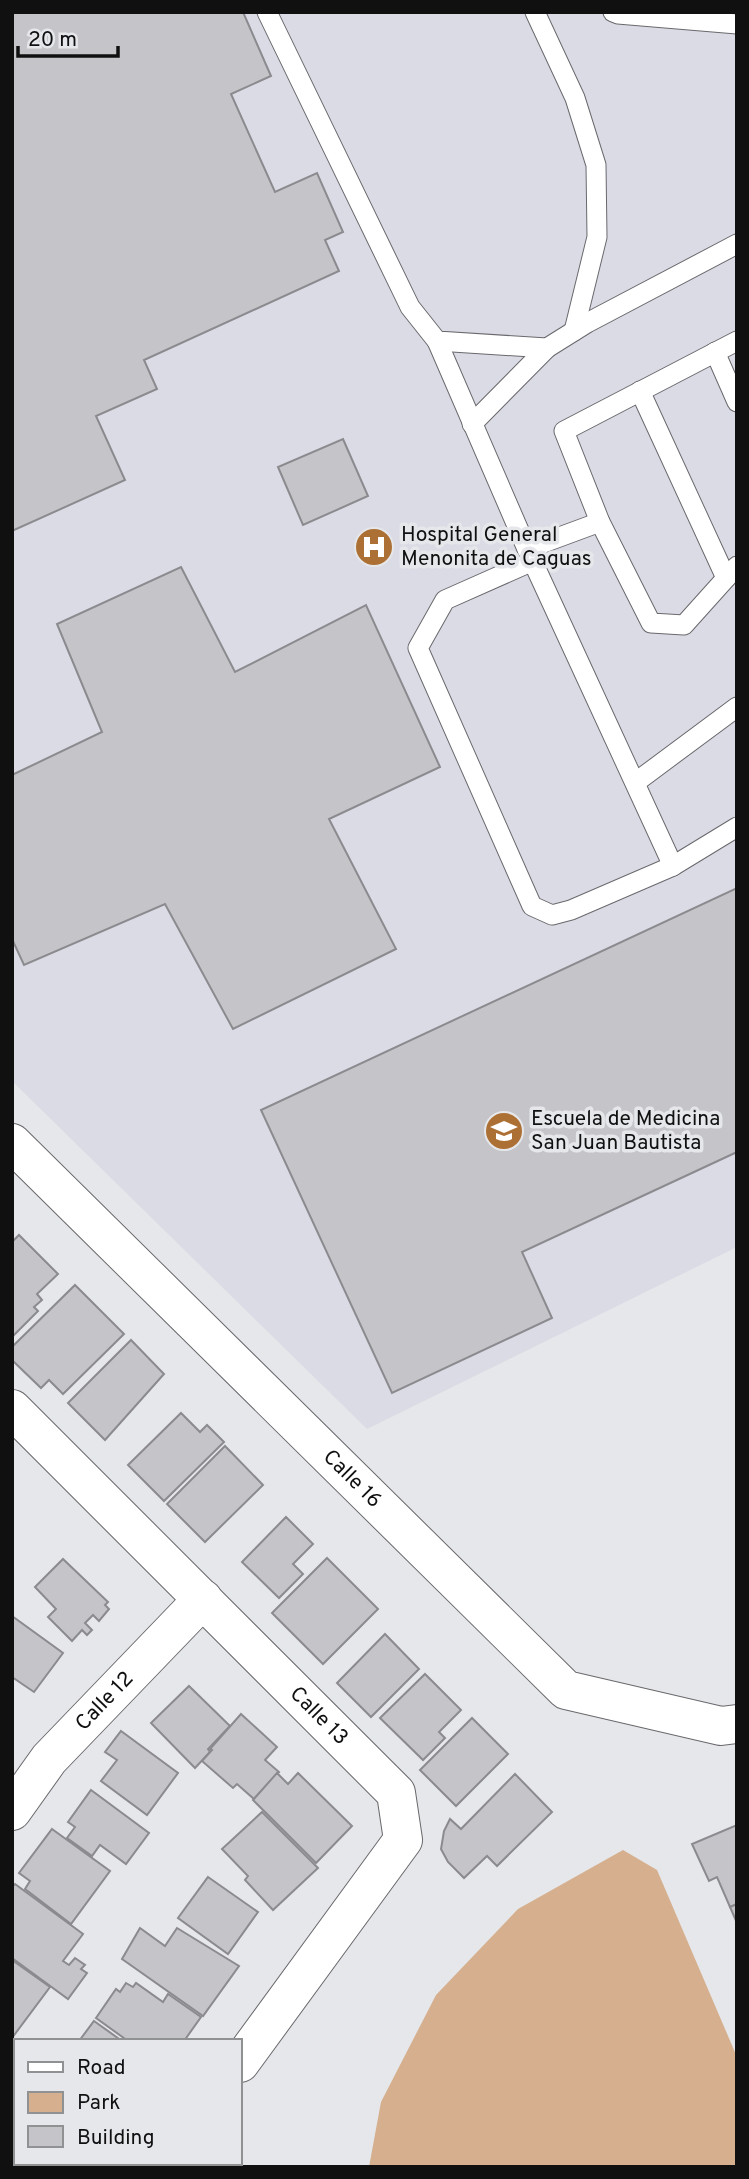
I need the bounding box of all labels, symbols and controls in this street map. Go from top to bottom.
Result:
scale bar [18,14,117,58]
text: 20 m [28,27,77,54]
place label: Hospital General Menonita de Caguas [401,522,592,573]
hospital icon: Hospital General Menonita de Caguas [353,526,395,568]
place label: Escuela de Medicina San Juan Bautista [531,1106,720,1157]
school or university icon: Escuela de Medicina San Juan Bautista [483,1110,525,1152]
street label: Calle 16 [317,1444,387,1514]
street label: Calle 12 [70,1666,140,1737]
street label: Calle 13 [284,1681,354,1751]
legend [14,2039,242,2165]
text: Road [77,2055,126,2082]
text: Park [77,2090,120,2117]
text: Building [77,2125,155,2152]

